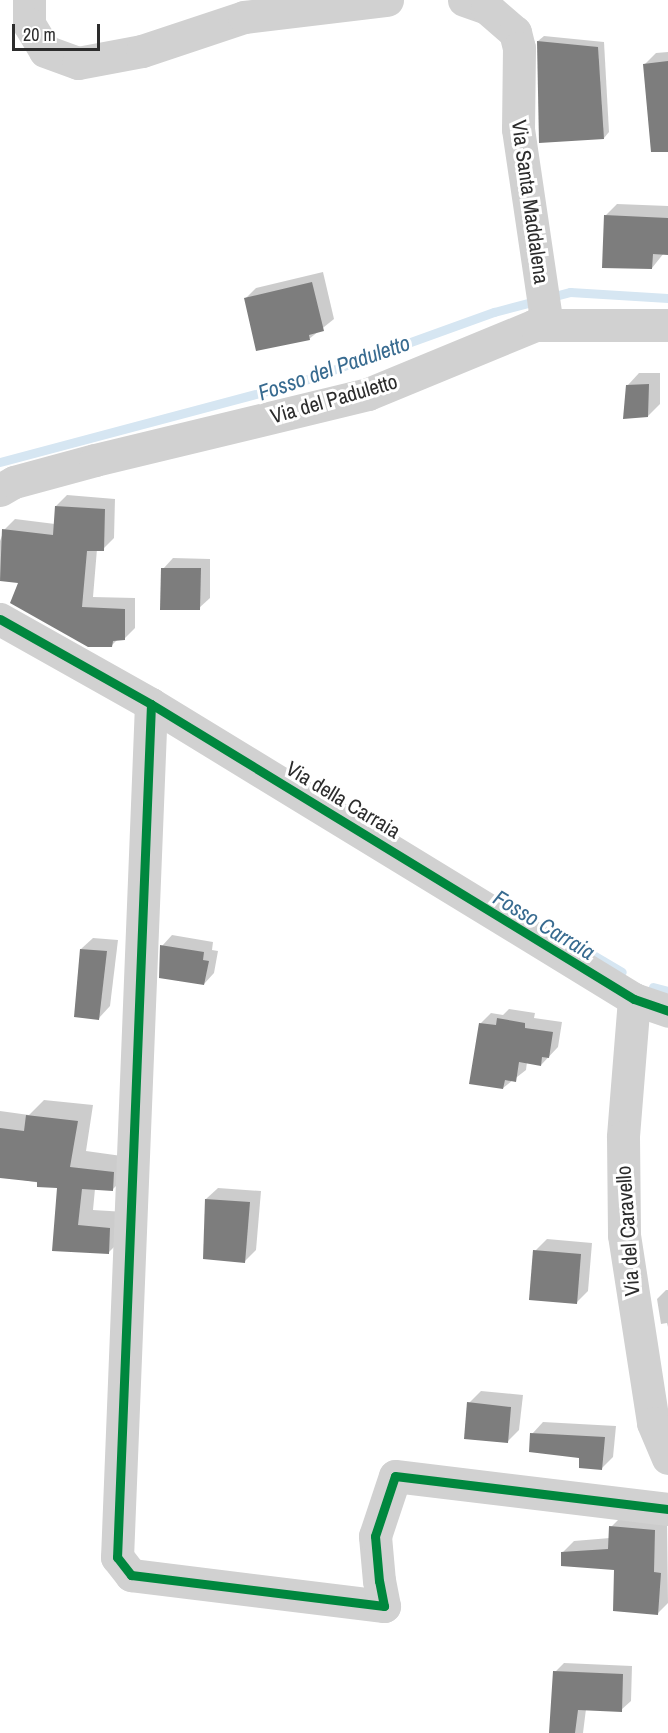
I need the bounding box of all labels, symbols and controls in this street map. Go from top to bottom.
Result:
scale bar [15,12,104,50]
text: 20 m [23,22,56,47]
street label: Via Santa Maddalena [506,118,554,286]
water label: Fosso del Paduletto [255,330,413,406]
street label: Via del Paduletto [268,369,400,429]
street label: Via della Carraia [281,756,405,844]
water label: Fosso Carraia [489,884,599,966]
street label: Via del Caravello [611,1165,645,1297]

